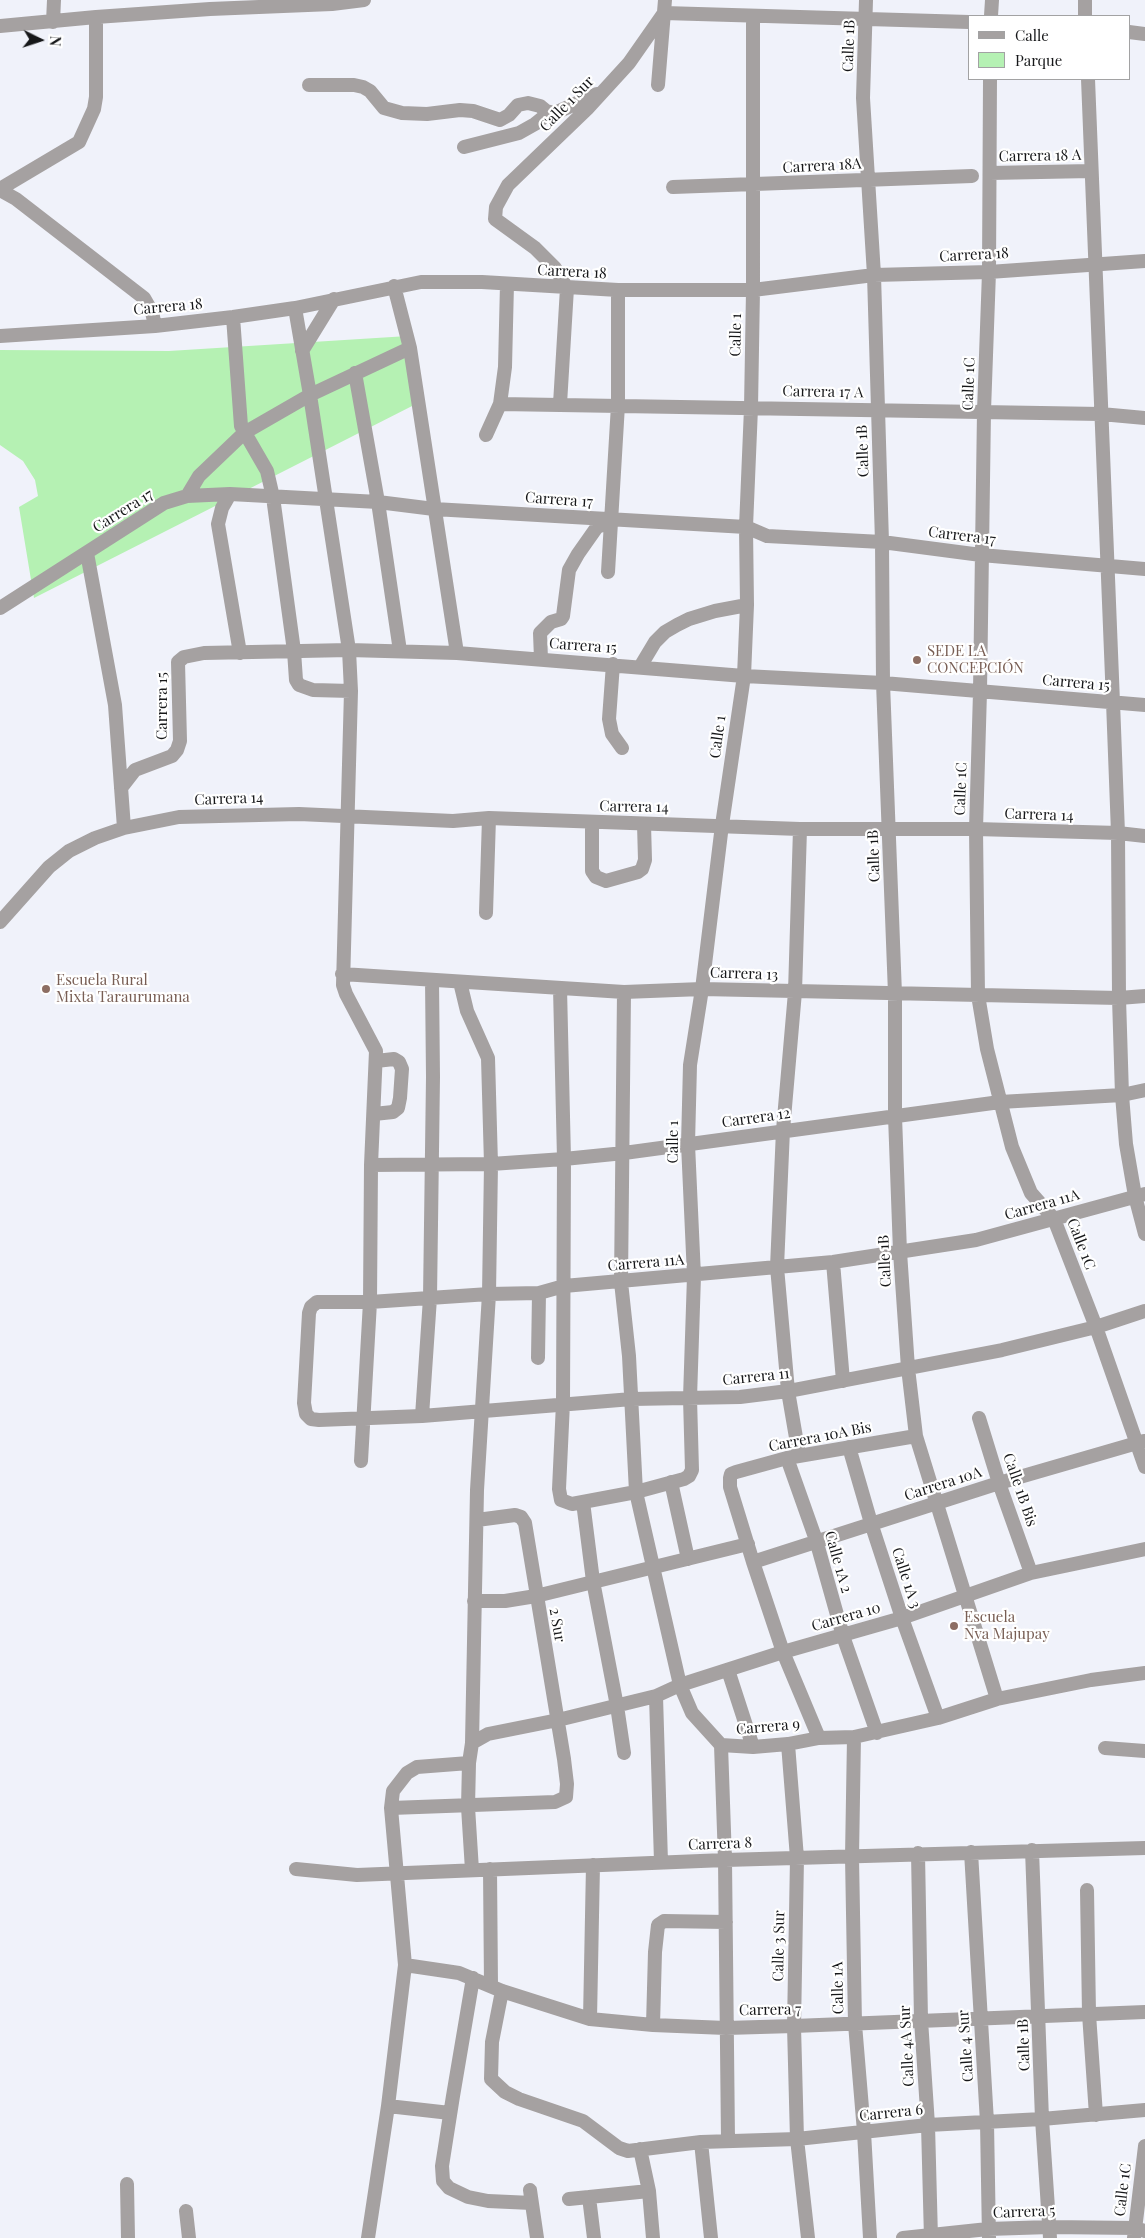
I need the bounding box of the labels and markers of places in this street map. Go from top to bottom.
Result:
place label: SEDE LA CONCEPCIÓN [927,642,1024,677]
marker: SEDE LA CONCEPCIÓN [911,654,923,666]
place label: Escuela Rural Mixta Taraurumana [56,971,190,1006]
marker: Escuela Rural Mixta Taraurumana [40,983,52,995]
place label: Escuela Nva Majupay [964,1608,1050,1643]
marker: Escuela Nva Majupay [948,1620,960,1632]

